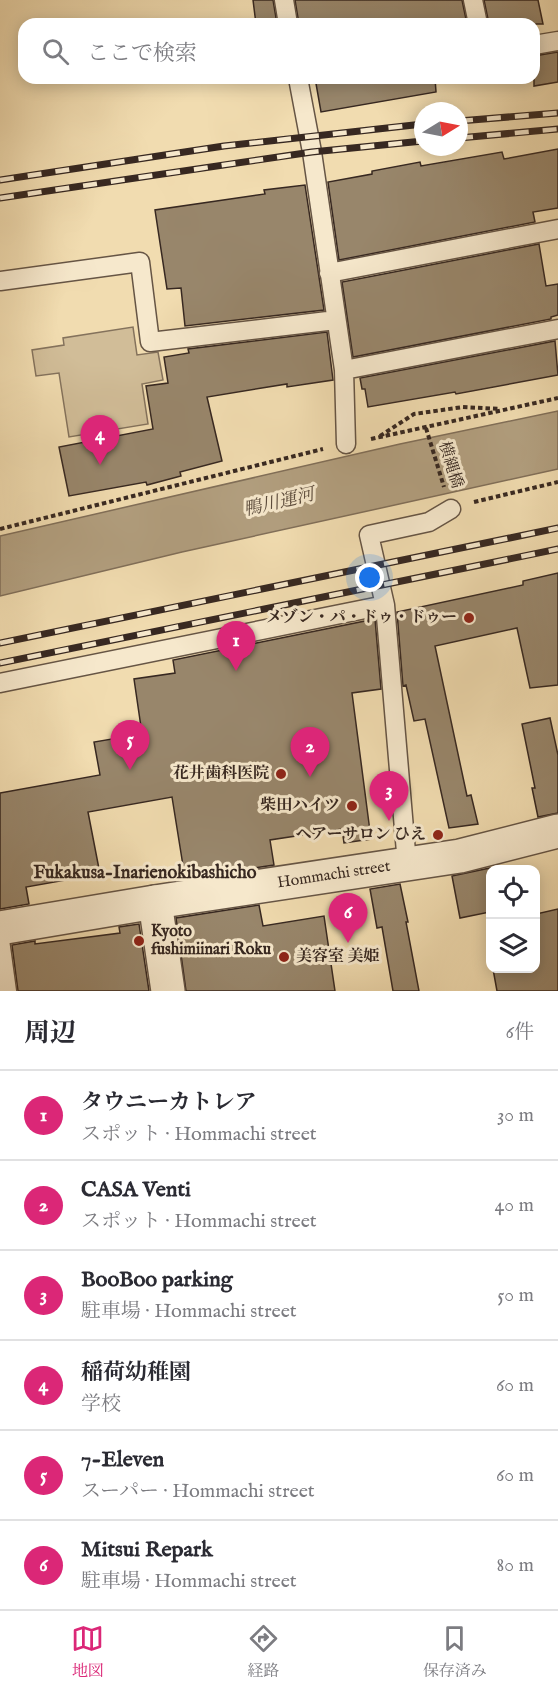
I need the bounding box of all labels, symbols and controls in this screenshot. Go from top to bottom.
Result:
search box [18,18,540,84]
icon: search [39,35,72,68]
text: ここで検索 [87,40,197,68]
north arrow [414,102,468,156]
pin: 4 [80,416,120,465]
street label: 横縄橋 [433,439,467,491]
water label: 鴨川運河 [241,483,320,522]
your location [355,563,384,592]
place label: メゾン・パ・ドゥ・ドゥー [266,608,457,628]
marker: メゾン・パ・ドゥ・ドゥー [462,611,476,625]
pin: 1 [216,622,256,671]
pin: 5 [110,720,150,770]
pin: 2 [290,728,330,777]
place label: 花井歯科医院 [173,764,269,784]
marker: 花井歯科医院 [274,767,288,781]
pin: 3 [370,772,408,821]
place label: 柴田ハイツ [260,796,340,816]
marker: 柴田ハイツ [345,799,359,813]
place label: ヘアーサロン ひえ [295,825,426,845]
marker: ヘアーサロン ひえ [431,828,445,842]
street label: Hommachi street [276,857,392,893]
district label: Fukakusa-Inarienokibashicho [34,862,257,885]
map controls [486,865,540,973]
button: locate [486,865,540,919]
pin: 6 [328,894,368,943]
button: layers [486,919,540,973]
place label: Kyoto fushimiinari Roku [151,922,272,960]
marker: Kyoto fushimiinari Roku [132,934,146,948]
place label: 美容室 美姫 [296,947,380,967]
marker: 美容室 美姫 [277,950,291,964]
text: 周辺 [24,1017,76,1050]
text: 6件 [506,1020,534,1045]
text: タウニーカトレア [81,1089,257,1117]
text: 1 [40,1103,47,1128]
text: 30 m [497,1103,534,1128]
text: スポット · Hommachi street [81,1122,317,1147]
text: CASA Venti [81,1176,191,1204]
text: 2 [39,1193,48,1218]
text: 40 m [495,1193,534,1218]
text: スポット · Hommachi street [81,1209,317,1234]
text: BooBoo parking [81,1266,233,1294]
text: 3 [40,1283,47,1308]
text: 50 m [497,1283,534,1308]
text: 駐車場 · Hommachi street [81,1299,297,1324]
text: 稲荷幼稚園 [81,1359,191,1387]
text: 4 [39,1373,48,1398]
text: 60 m [496,1373,534,1398]
text: 学校 [81,1392,121,1417]
text: 7-Eleven [81,1446,164,1474]
text: 5 [40,1463,47,1488]
text: 60 m [496,1463,534,1488]
text: スーパー · Hommachi street [81,1479,315,1504]
text: Mitsui Repark [81,1536,213,1564]
text: 6 [39,1553,48,1578]
text: 80 m [497,1553,534,1578]
text: 駐車場 · Hommachi street [81,1569,297,1594]
tab: 地図 [71,1622,104,1682]
tab: 経路 [247,1622,280,1682]
tab: 保存済み [423,1622,487,1682]

